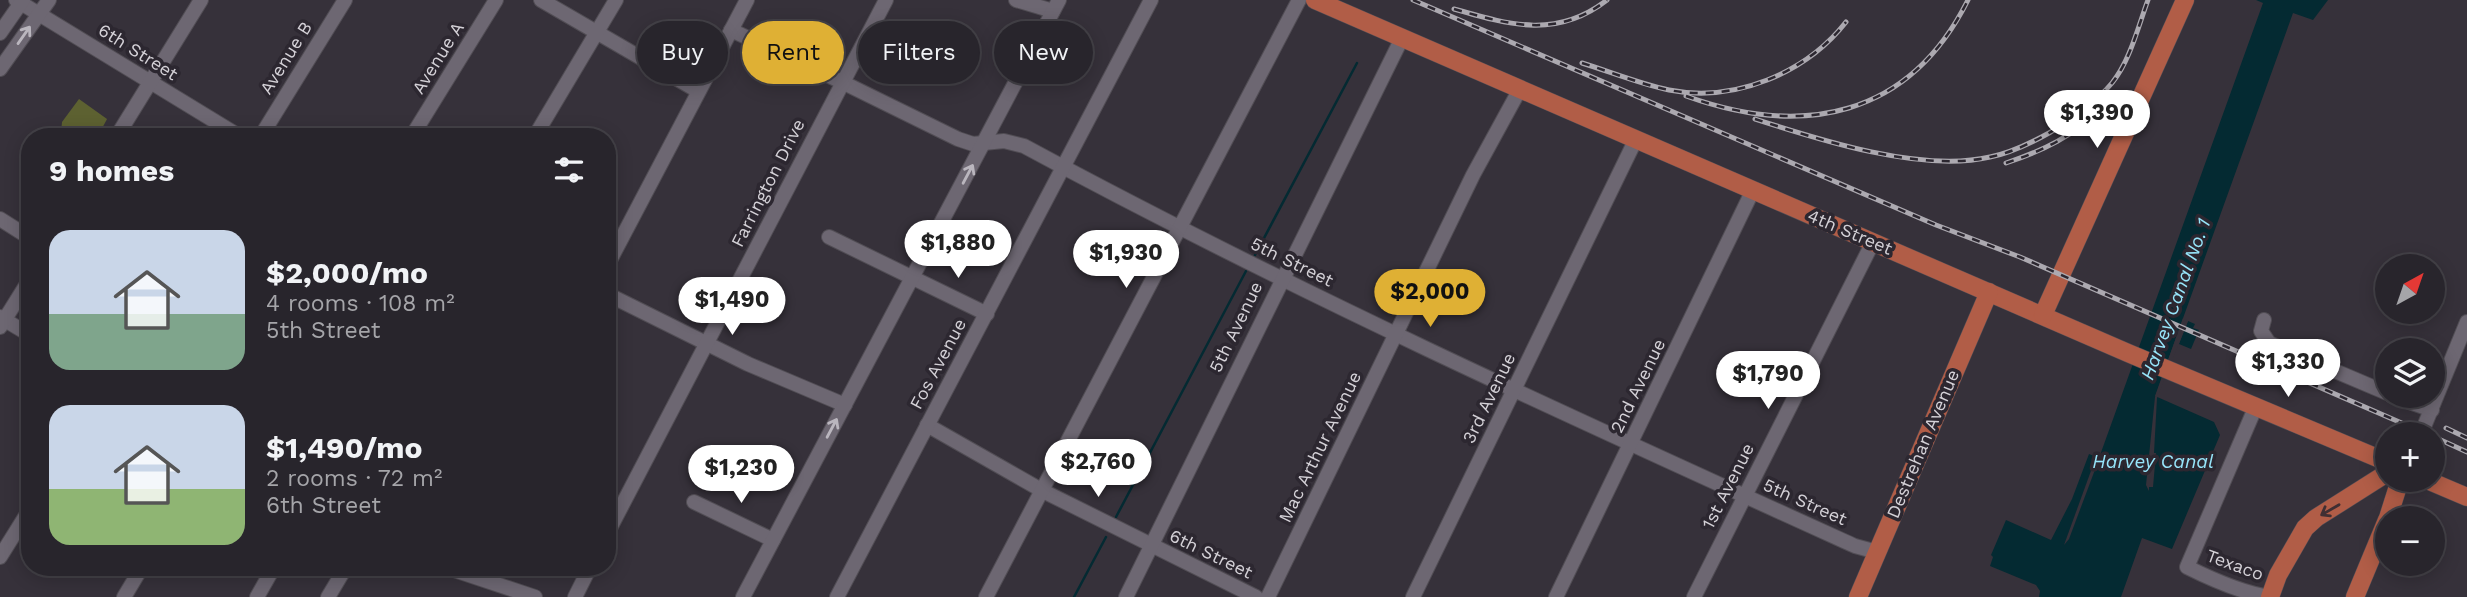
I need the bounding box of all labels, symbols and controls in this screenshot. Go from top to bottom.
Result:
street label: Avenue B [255,18,316,98]
street label: Avenue A [407,18,468,98]
street label: 6th Street [95,19,182,85]
chip: Buy [637,21,728,84]
chip: Rent [742,21,844,84]
chip: Filters [858,21,980,84]
chip: New [994,21,1093,84]
one-way arrow [17,26,31,45]
pin: $1,390 [2040,90,2154,150]
text: $1,390 [2060,99,2134,126]
street label: Farrington Drive [726,115,809,250]
icon: filters [550,151,588,189]
text: 9 homes [49,153,174,188]
one-way arrow [961,165,975,185]
street label: 4th Street [1805,204,1896,259]
water label: Harvey Canal No. 1 [2136,215,2215,383]
pin: $1,880 [901,220,1015,280]
text: $1,880 [921,229,995,256]
pin: $1,930 [1069,230,1183,290]
street label: 5th Street [1247,232,1337,291]
text: $1,930 [1089,239,1163,266]
north arrow [2375,254,2445,324]
map controls [2375,254,2445,576]
text: $2,000/mo [266,255,428,290]
icon: home [105,258,189,342]
pin: $2,000 [1373,270,1487,329]
pin: $1,490 [675,278,789,337]
street label: 5th Avenue [1205,278,1267,376]
text: $2,000 [1390,278,1470,305]
text: $1,490 [694,286,770,313]
text: 4 rooms · 108 m² [266,290,455,317]
street label: Fos Avenue [905,315,970,413]
text: 5th Street [266,317,380,344]
street label: 2nd Avenue [1606,335,1669,436]
button: layers [2375,338,2445,408]
pin: $1,330 [2231,340,2345,399]
text: $1,330 [2251,348,2325,375]
street label: 3rd Avenue [1458,349,1519,446]
pin: $1,790 [1711,352,1825,411]
text: $1,790 [1732,360,1804,387]
street label: Destrehan Avenue [1882,366,1963,521]
street label: Mac Arthur Avenue [1274,368,1365,526]
one-way arrow [825,419,839,439]
button: + [2375,422,2445,492]
text: $1,490/mo [266,430,422,465]
icon: home [105,433,189,517]
pin: $2,760 [1041,440,1155,499]
street label: 1st Avenue [1697,440,1758,532]
pin: $1,230 [684,446,798,505]
text: $2,760 [1061,448,1135,475]
water label: Harvey Canal [2092,450,2214,473]
text: $1,230 [704,454,778,481]
text: 2 rooms · 72 m² [266,465,442,492]
street label: 5th Street [1760,474,1851,530]
text: 6th Street [266,492,381,519]
one-way arrow [2320,504,2341,517]
button: − [2375,506,2445,576]
street label: 6th Street [1166,524,1257,583]
street label: Texaco [2204,545,2267,585]

